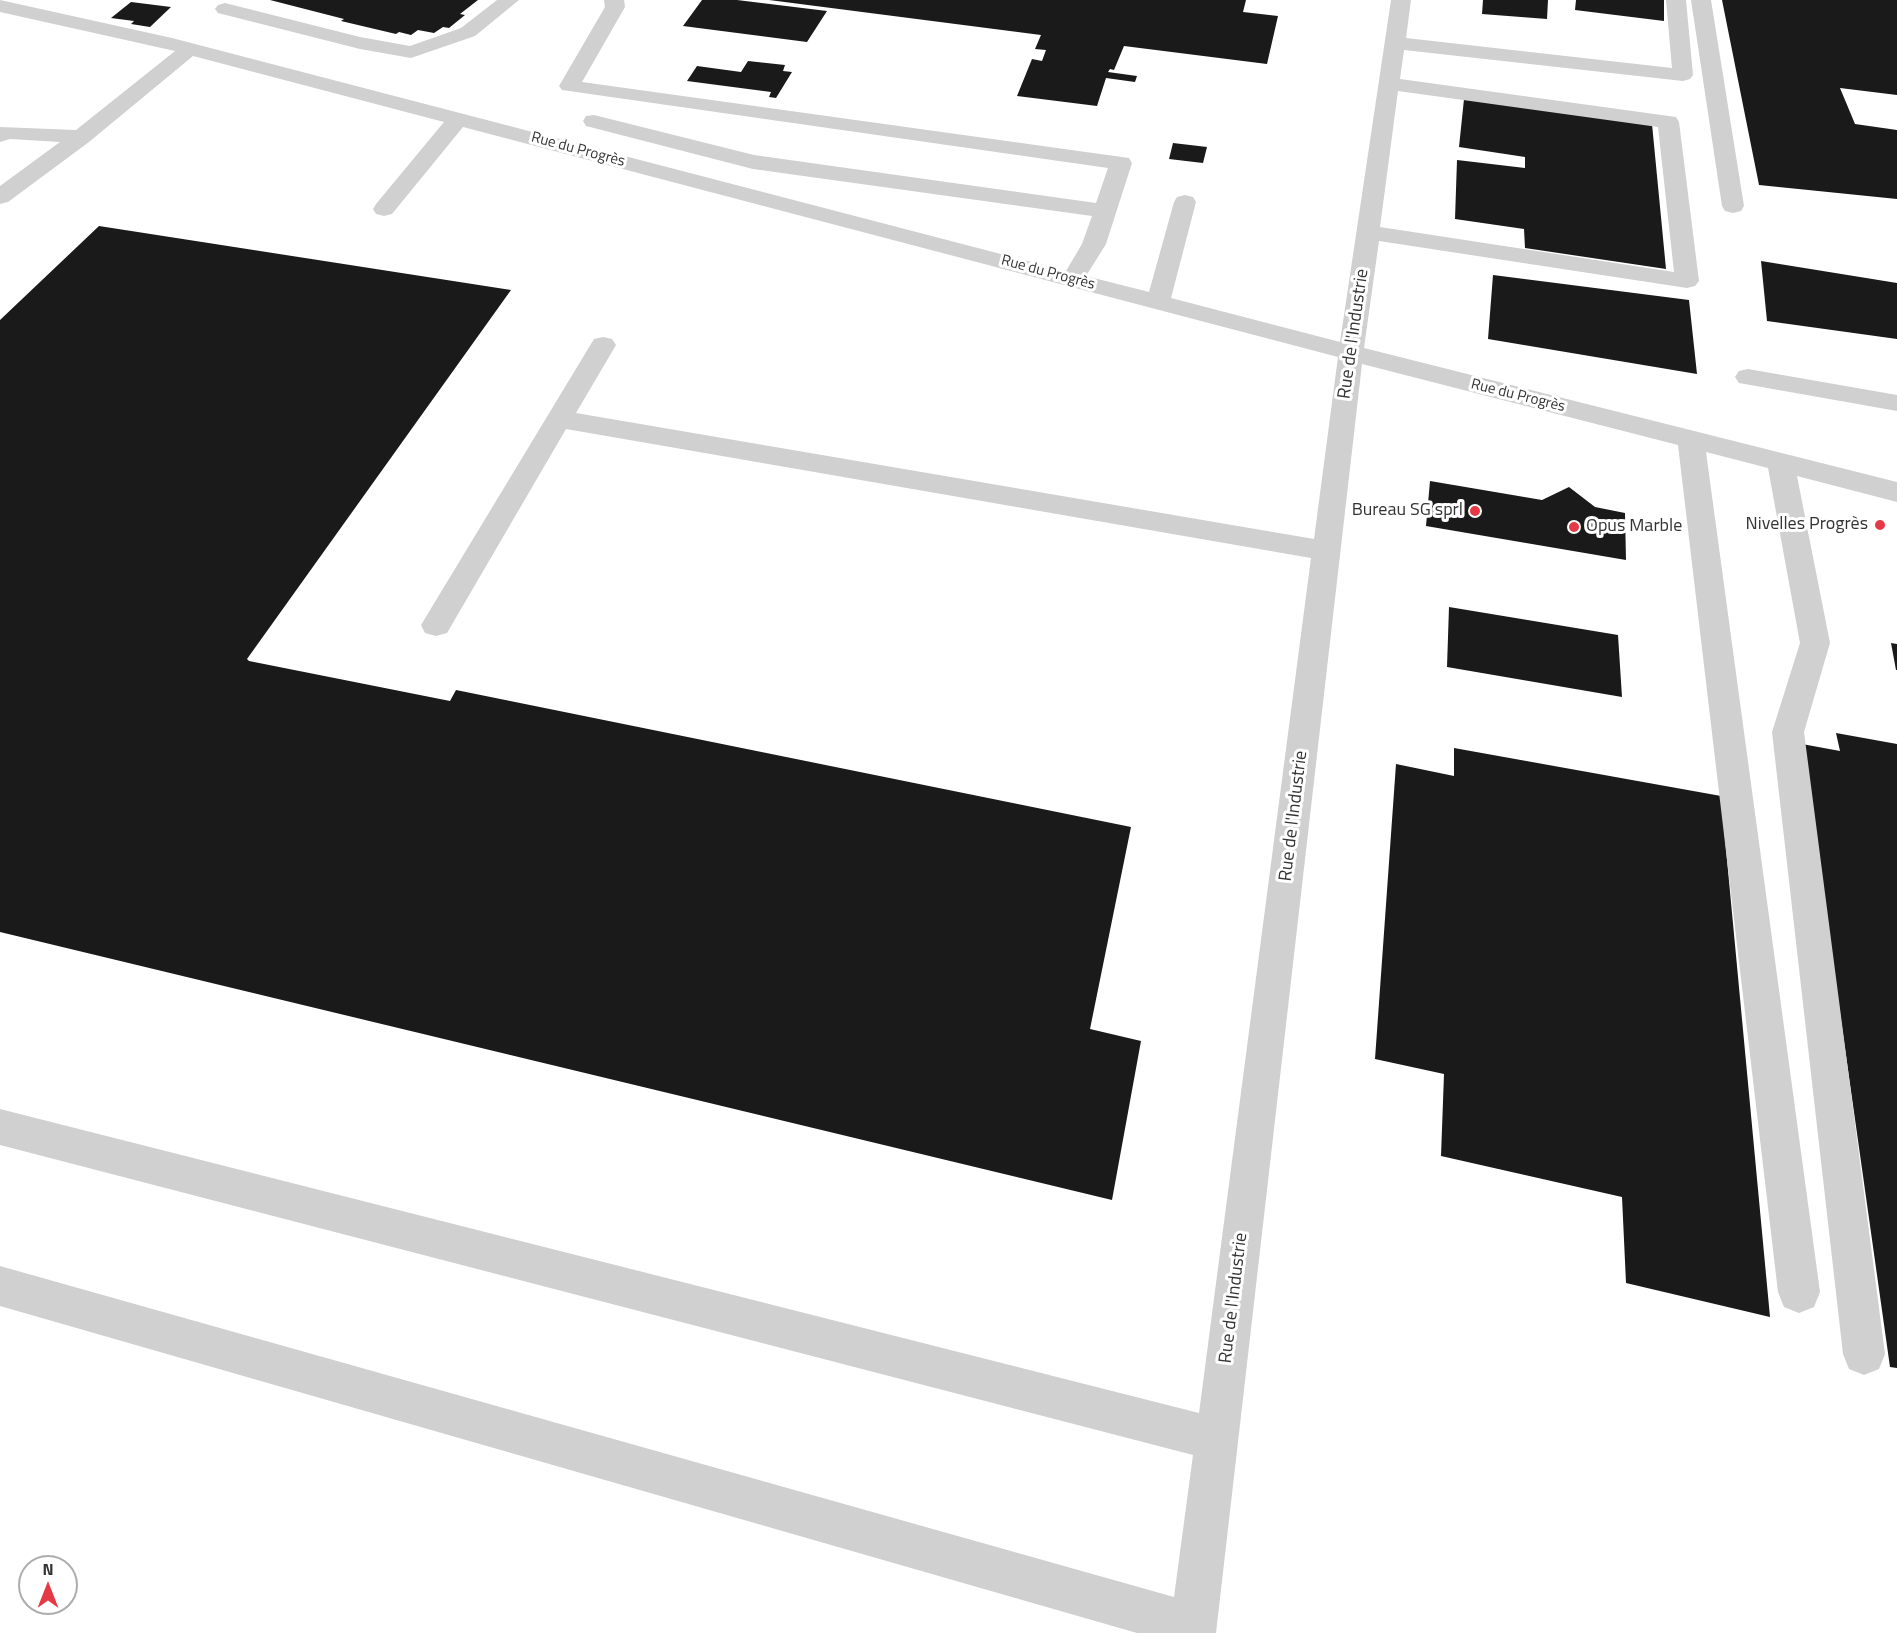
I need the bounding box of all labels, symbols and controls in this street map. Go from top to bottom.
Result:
street label: Rue du Progrès [529,129,627,171]
street label: Rue du Progrès [999,252,1097,294]
street label: Rue de l'Industrie [1334,268,1374,400]
street label: Rue du Progrès [1469,376,1567,416]
place label: Bureau SG sprl [1352,500,1463,522]
marker: Bureau SG sprl [1468,504,1482,518]
place label: Nivelles Progrès [1746,514,1868,536]
place label: Opus Marble [1586,516,1682,538]
marker: Nivelles Progrès [1873,518,1887,532]
marker: Opus Marble [1567,520,1581,534]
street label: Rue de l'Industrie [1275,750,1313,882]
street label: Rue de l'Industrie [1215,1232,1253,1364]
north arrow [18,1555,78,1615]
text: N [42,1557,54,1581]

